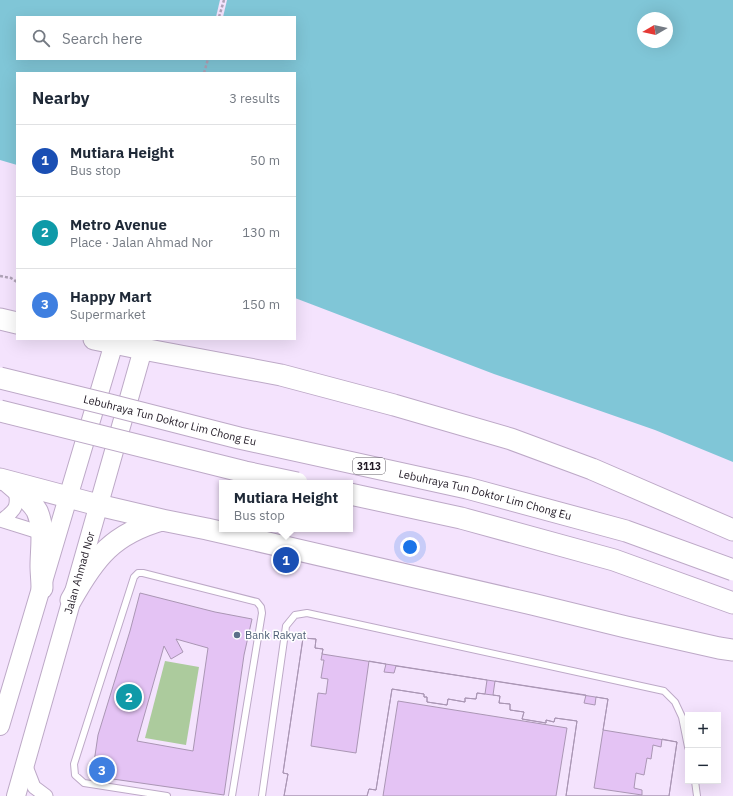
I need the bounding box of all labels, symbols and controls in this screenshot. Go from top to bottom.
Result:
north arrow [637,12,673,48]
search box [16,16,296,60]
icon: search [30,27,52,49]
text: Search here [62,29,142,48]
text: Nearby [32,87,90,109]
text: 3 results [229,90,280,107]
text: Mutiara Height [70,143,174,162]
text: 1 [41,152,49,169]
text: 50 m [250,152,280,169]
text: Bus stop [70,162,121,179]
text: Metro Avenue [70,215,167,234]
text: 2 [41,224,49,241]
text: 130 m [242,224,280,241]
text: Place · Jalan Ahmad Nor [70,234,213,251]
text: Happy Mart [70,287,152,306]
text: 3 [41,296,49,313]
text: 150 m [242,296,280,313]
text: Supermarket [70,306,146,323]
street label: Lebuhraya Tun Doktor Lim Chong Eu [82,392,258,449]
road number: 3113 [353,458,385,474]
street label: Lebuhraya Tun Doktor Lim Chong Eu [397,466,573,523]
popup [219,480,353,532]
text: Mutiara Height [234,488,338,507]
text: Bus stop [234,507,285,524]
street label: Jalan Ahmad Nor [61,530,98,616]
your location [400,537,420,557]
pin: 1 [273,545,299,575]
place label: Bank Rakyat [245,628,307,642]
marker: Bank Rakyat [232,630,242,640]
pin: 2 [116,682,142,712]
map controls [685,712,721,784]
button: + [685,712,721,748]
button: − [685,748,721,784]
pin: 3 [89,755,115,785]

